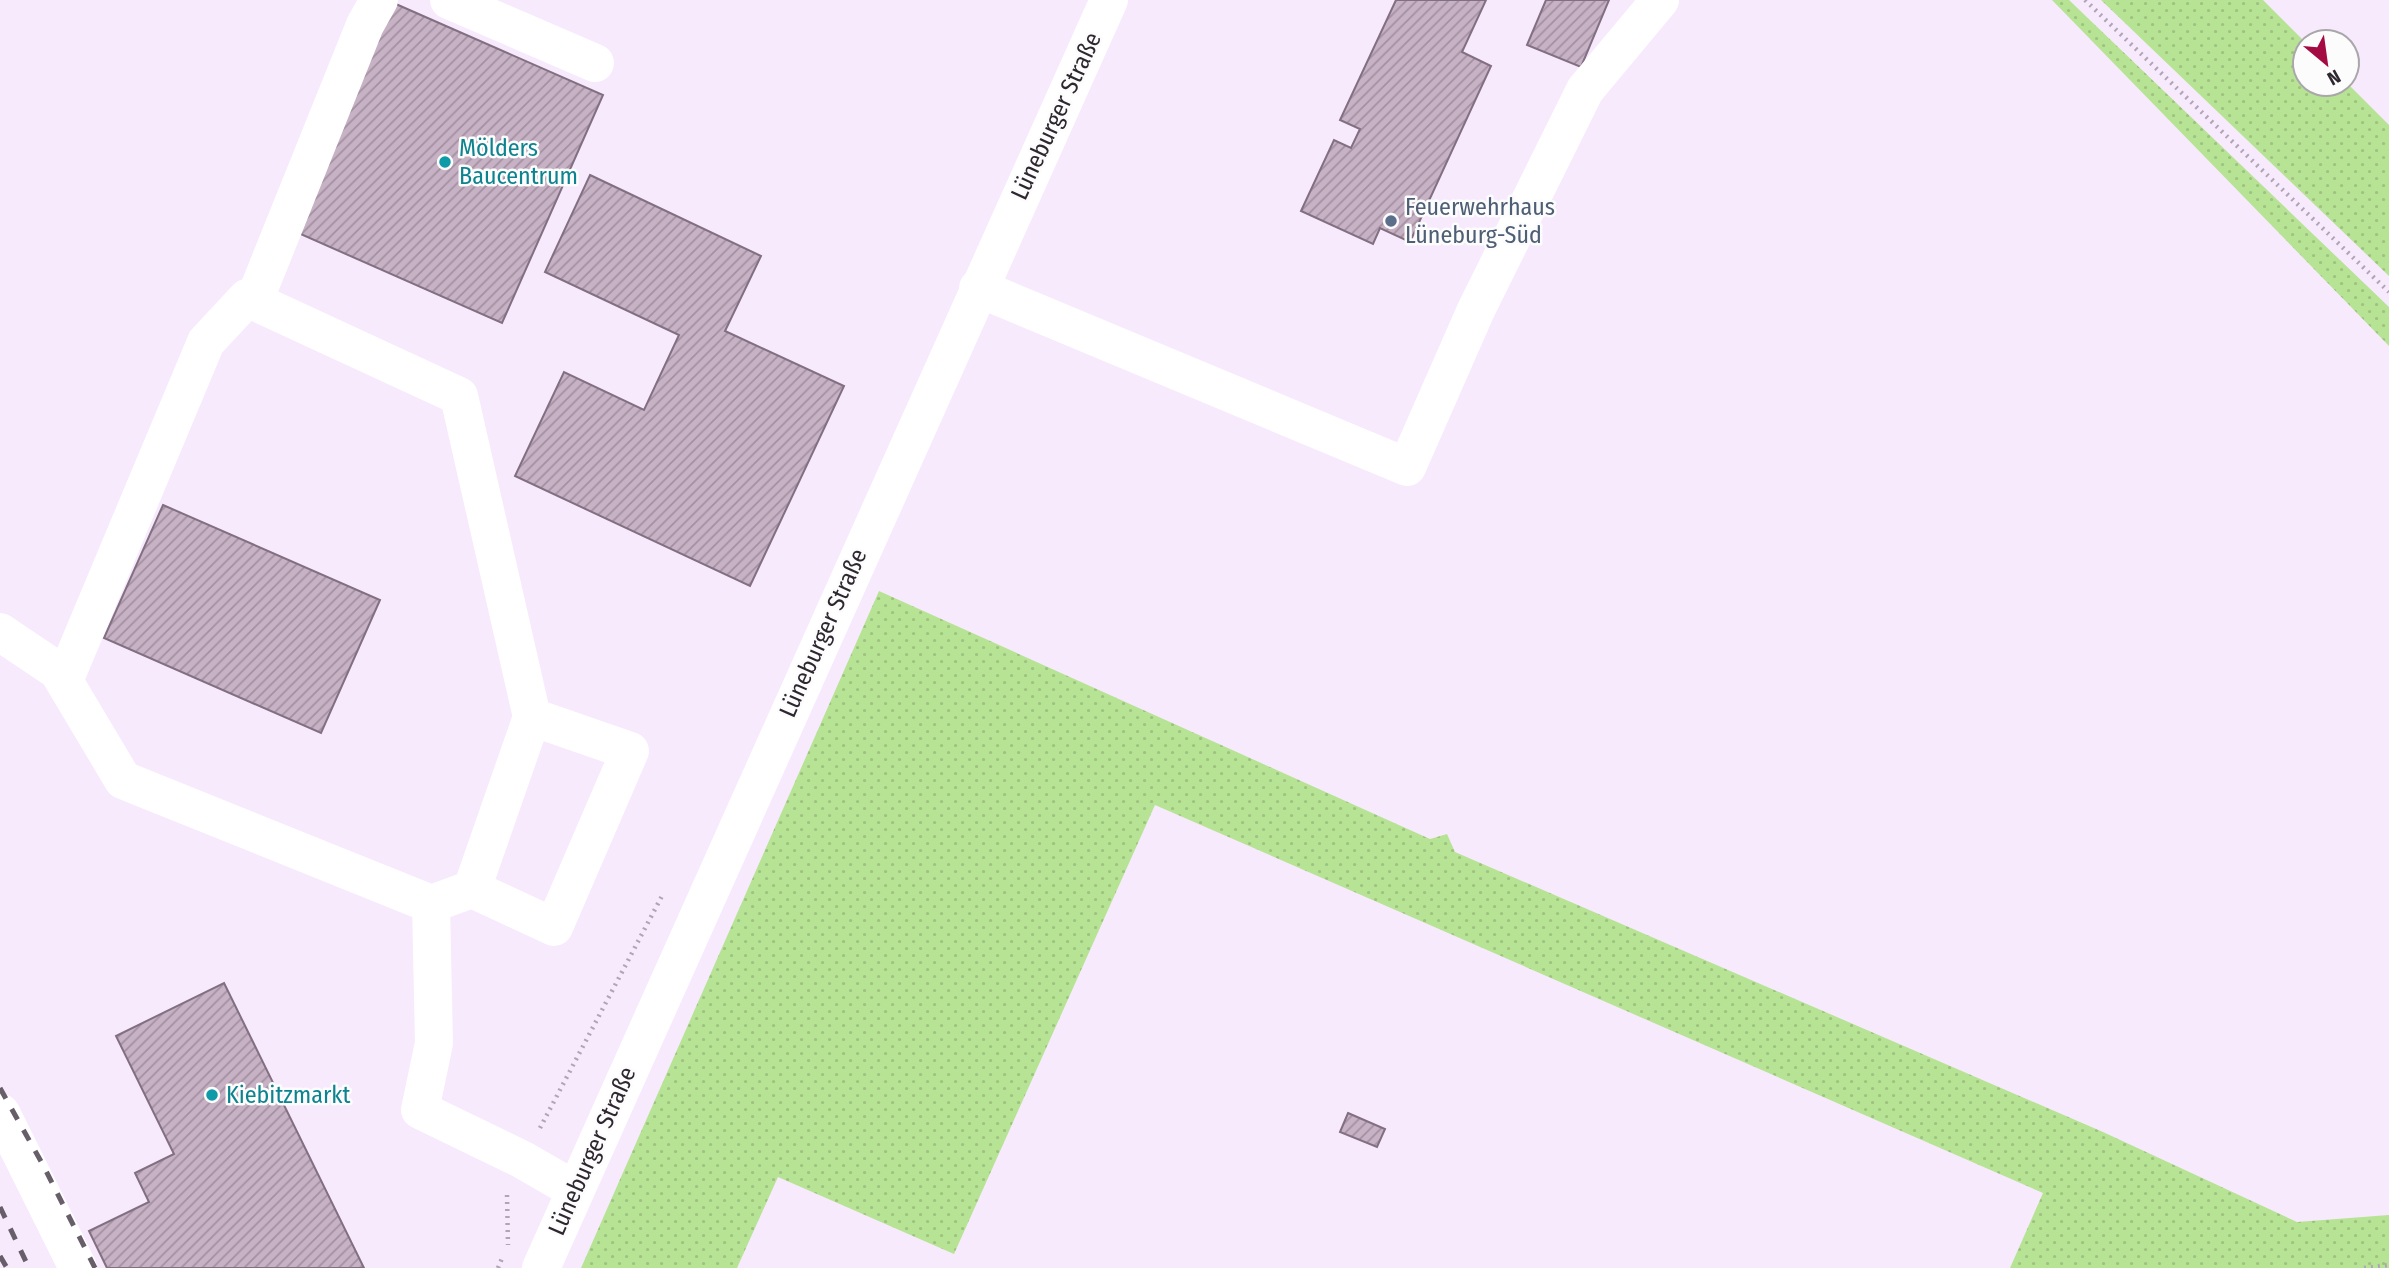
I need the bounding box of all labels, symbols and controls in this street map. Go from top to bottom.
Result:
street label: Lüneburger Straße [1005,28,1107,204]
north arrow [2291,28,2361,98]
text: N [2323,65,2345,90]
place label: Mölders Baucentrum [459,134,578,190]
marker: Mölders Baucentrum [437,154,453,170]
place label: Feuerwehrhaus Lüneburg-Süd [1405,193,1555,249]
marker: Feuerwehrhaus Lüneburg-Süd [1383,213,1399,229]
street label: Lüneburger Straße [773,544,873,722]
street label: Lüneburger Straße [542,1062,642,1240]
place label: Kiebitzmarkt [226,1081,351,1109]
marker: Kiebitzmarkt [204,1087,220,1103]

